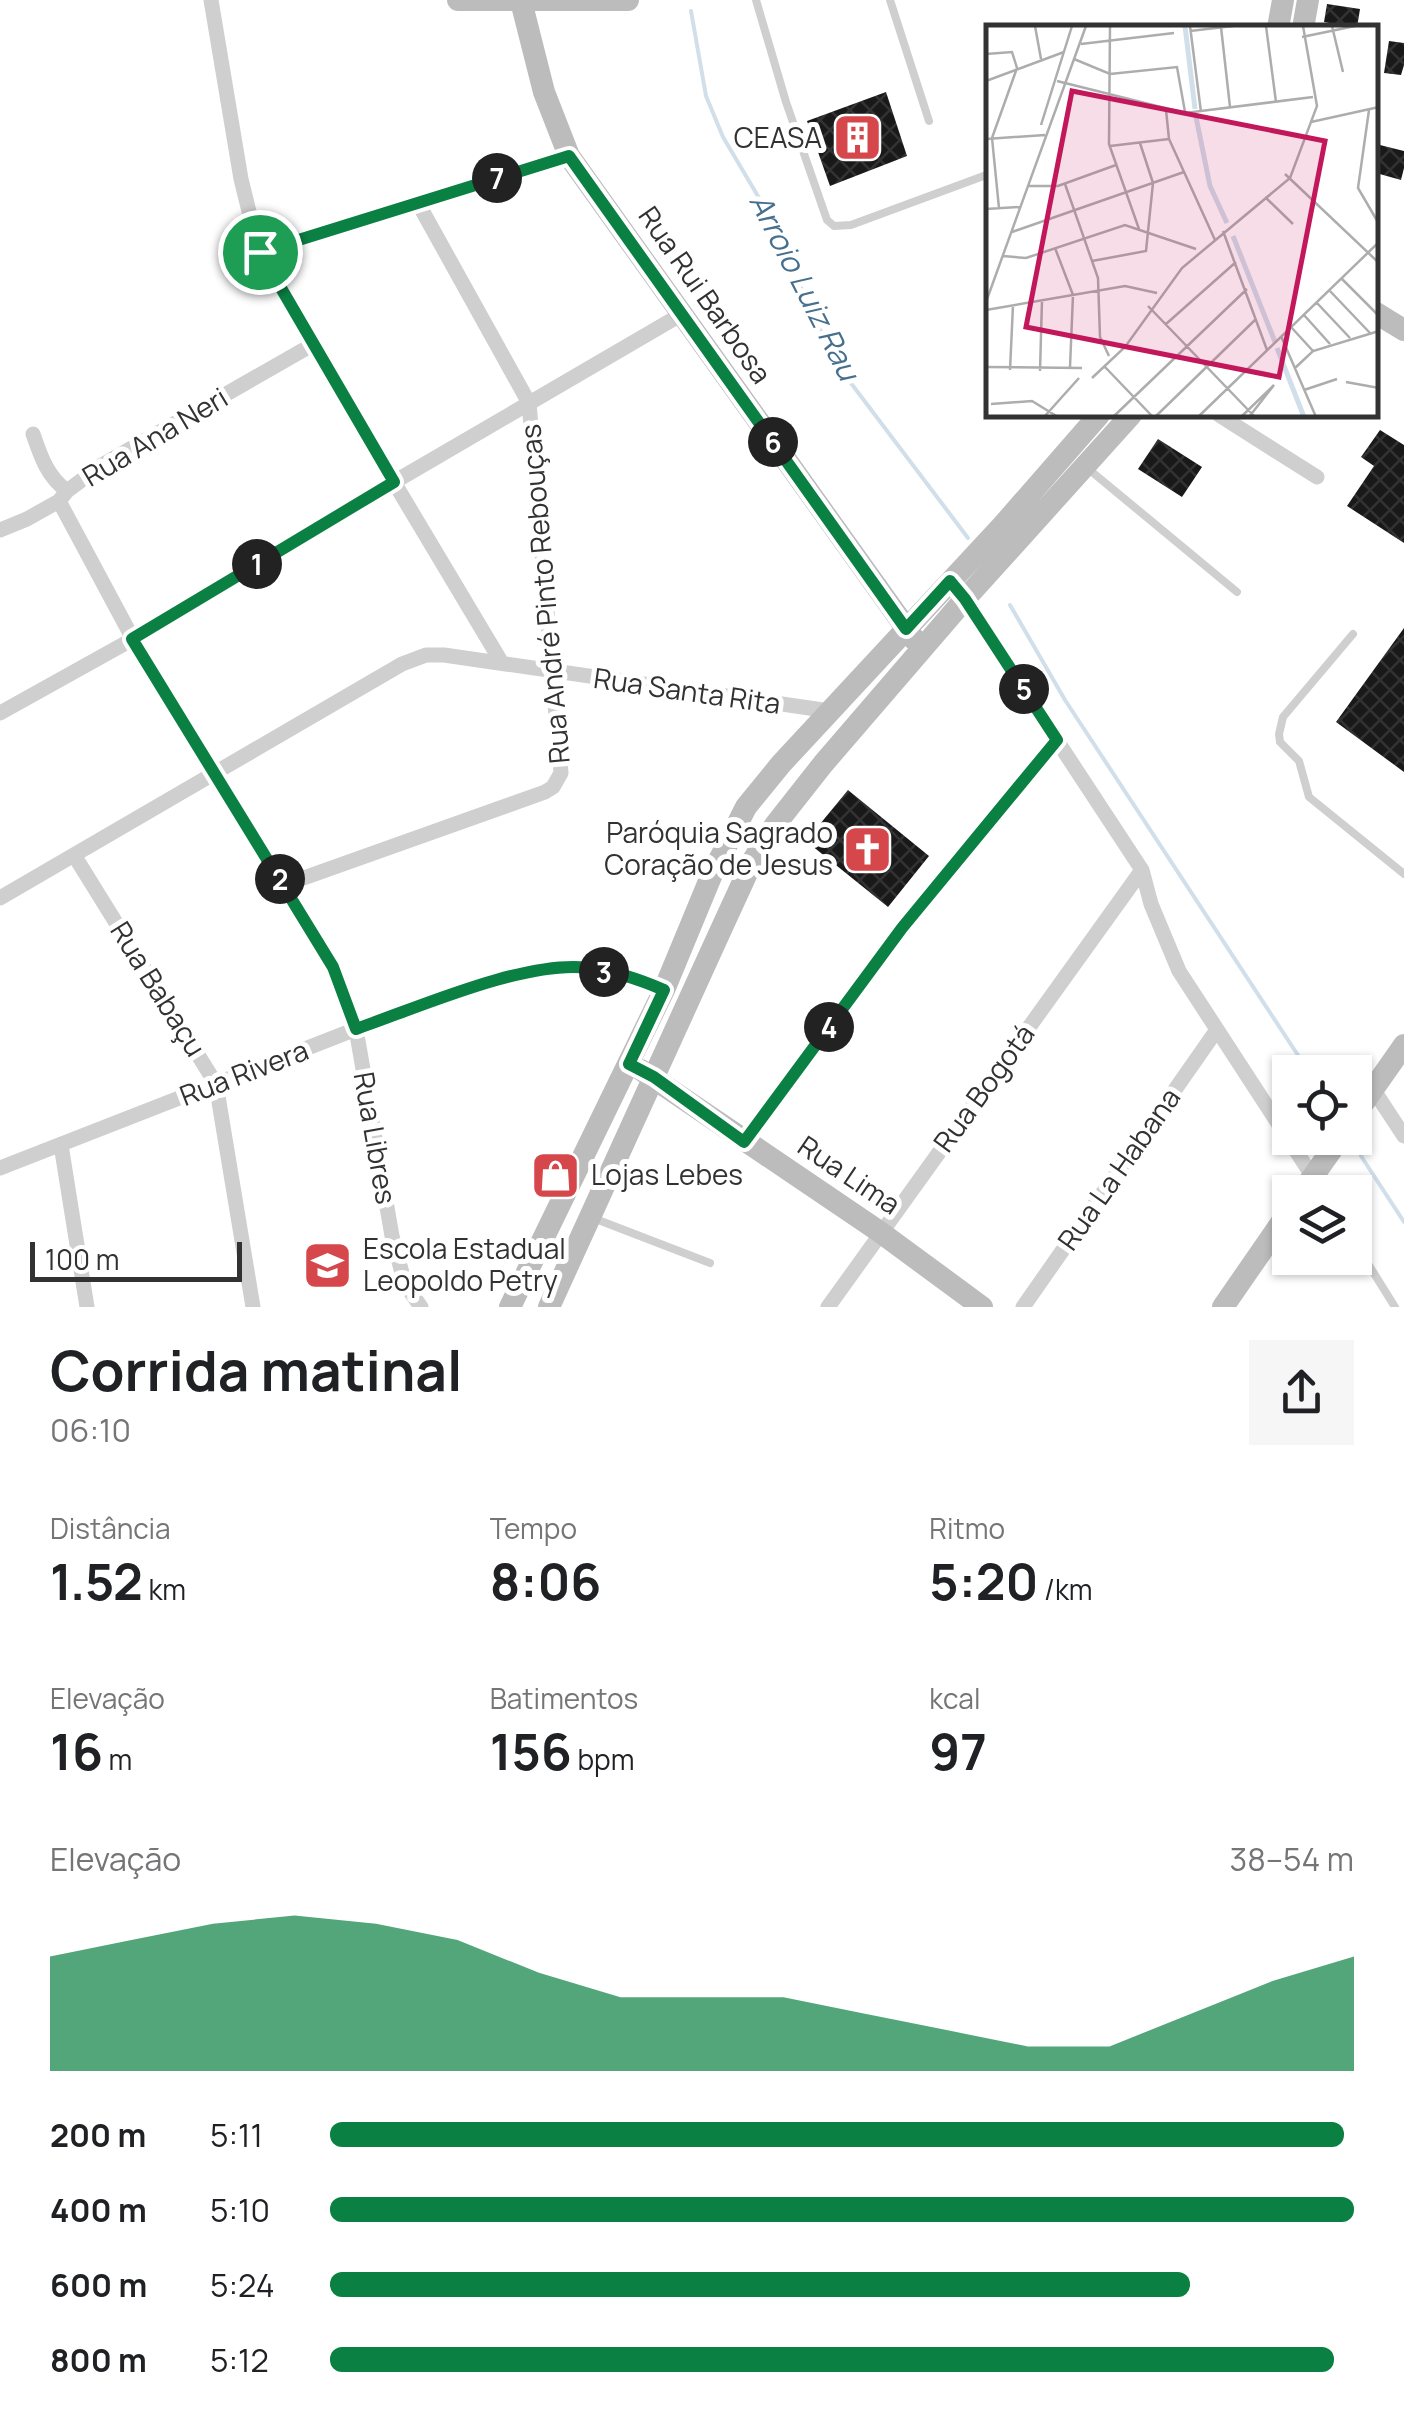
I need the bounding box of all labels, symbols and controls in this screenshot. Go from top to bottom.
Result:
inset map [986,25,1379,418]
building icon: CEASA [831,112,883,164]
place label: CEASA [734,118,822,156]
pin: 7 [472,153,522,203]
text: 7 [490,159,504,197]
water label: Arroio Luiz Rau [741,186,871,389]
street label: Rua Rui Barbosa [631,198,781,390]
pin [218,210,303,295]
icon: arrive [233,225,288,280]
street label: Rua Ana Neri [75,378,234,494]
pin: 6 [748,417,798,467]
street label: Rua André Pinto Rebouças [510,423,578,765]
text: 6 [764,423,782,461]
pin: 1 [232,539,282,589]
text: 1 [251,545,263,583]
street label: Rua Santa Rita [591,658,783,722]
pin: 5 [999,664,1049,714]
text: 5 [1016,670,1032,708]
place label: Paróquia Sagrado Coração de Jesus [604,813,833,883]
church icon: Paróquia Sagrado Coração de Jesus [842,823,894,875]
pin: 2 [255,854,305,904]
text: 2 [272,860,288,898]
street label: Rua Babaçu [102,914,215,1063]
pin: 3 [579,947,629,997]
text: 3 [596,953,612,991]
pin: 4 [804,1002,854,1052]
text: 4 [820,1008,838,1046]
street label: Rua Bogotá [924,1016,1042,1159]
street label: Rua Rivera [174,1030,313,1114]
map controls [1272,1055,1372,1275]
button: locate [1272,1055,1372,1155]
street label: Rua Libres [346,1069,406,1207]
street label: Rua La Habana [1048,1080,1188,1257]
street label: Rua Lima [791,1126,908,1222]
shop icon: Lojas Lebes [530,1149,582,1201]
place label: Lojas Lebes [591,1155,743,1193]
button: layers [1272,1175,1372,1275]
place label: Escola Estadual Leopoldo Petry [363,1229,566,1299]
scale bar [30,1237,242,1282]
school or university icon: Escola Estadual Leopoldo Petry [302,1239,354,1291]
text: 100 m [45,1240,119,1278]
text: Corrida matinal [50,1332,462,1408]
button: share [1249,1340,1354,1445]
text: 06:10 [50,1408,131,1452]
text: Distância [50,1509,171,1547]
text: Tempo [490,1509,577,1547]
text: Ritmo [929,1509,1005,1547]
text: 1.52 [50,1547,143,1615]
text: 8:06 [490,1547,601,1615]
text: 5:20 [929,1547,1038,1615]
text: km [143,1570,186,1608]
text: /km [1038,1570,1093,1608]
text: Elevação [50,1679,165,1717]
text: Batimentos [490,1679,638,1717]
text: kcal [929,1679,980,1717]
text: 16 [50,1717,103,1785]
text: 156 [490,1717,572,1785]
text: 97 [929,1717,987,1785]
text: m [103,1740,132,1778]
text: bpm [572,1740,634,1778]
text: Elevação [50,1837,181,1881]
text: 38–54 m [1230,1837,1354,1881]
text: 200 m [50,2113,146,2157]
text: 5:11 [210,2113,263,2157]
text: 400 m [50,2188,147,2232]
text: 5:10 [210,2188,270,2232]
text: 600 m [50,2263,147,2307]
text: 5:24 [210,2263,275,2307]
text: 800 m [50,2338,147,2382]
text: 5:12 [210,2338,269,2382]

